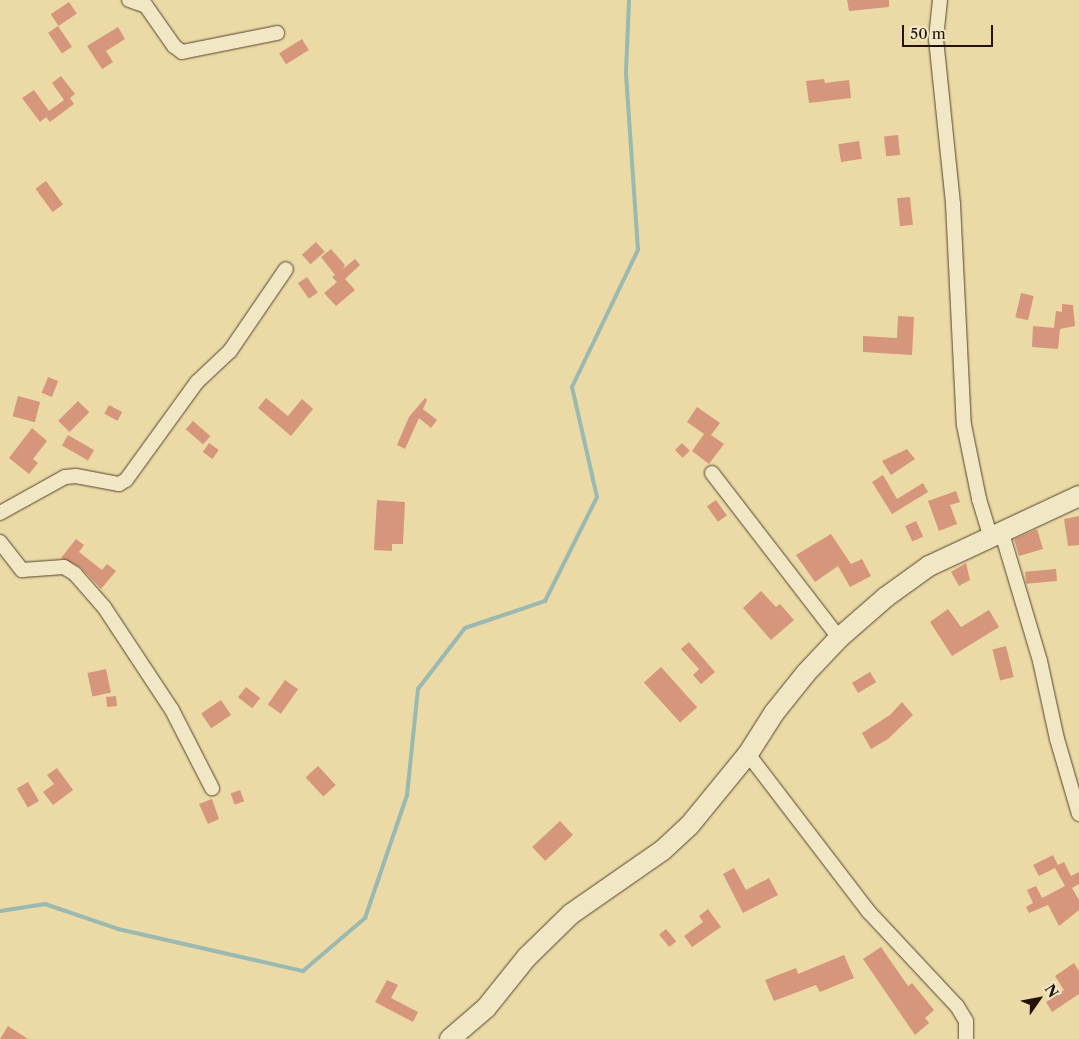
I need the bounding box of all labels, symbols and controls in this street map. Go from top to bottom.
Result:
scale bar [904,15,995,47]
text: 50 m [910,24,946,43]
north arrow [1014,974,1064,1024]
text: N [1041,981,1062,1001]

